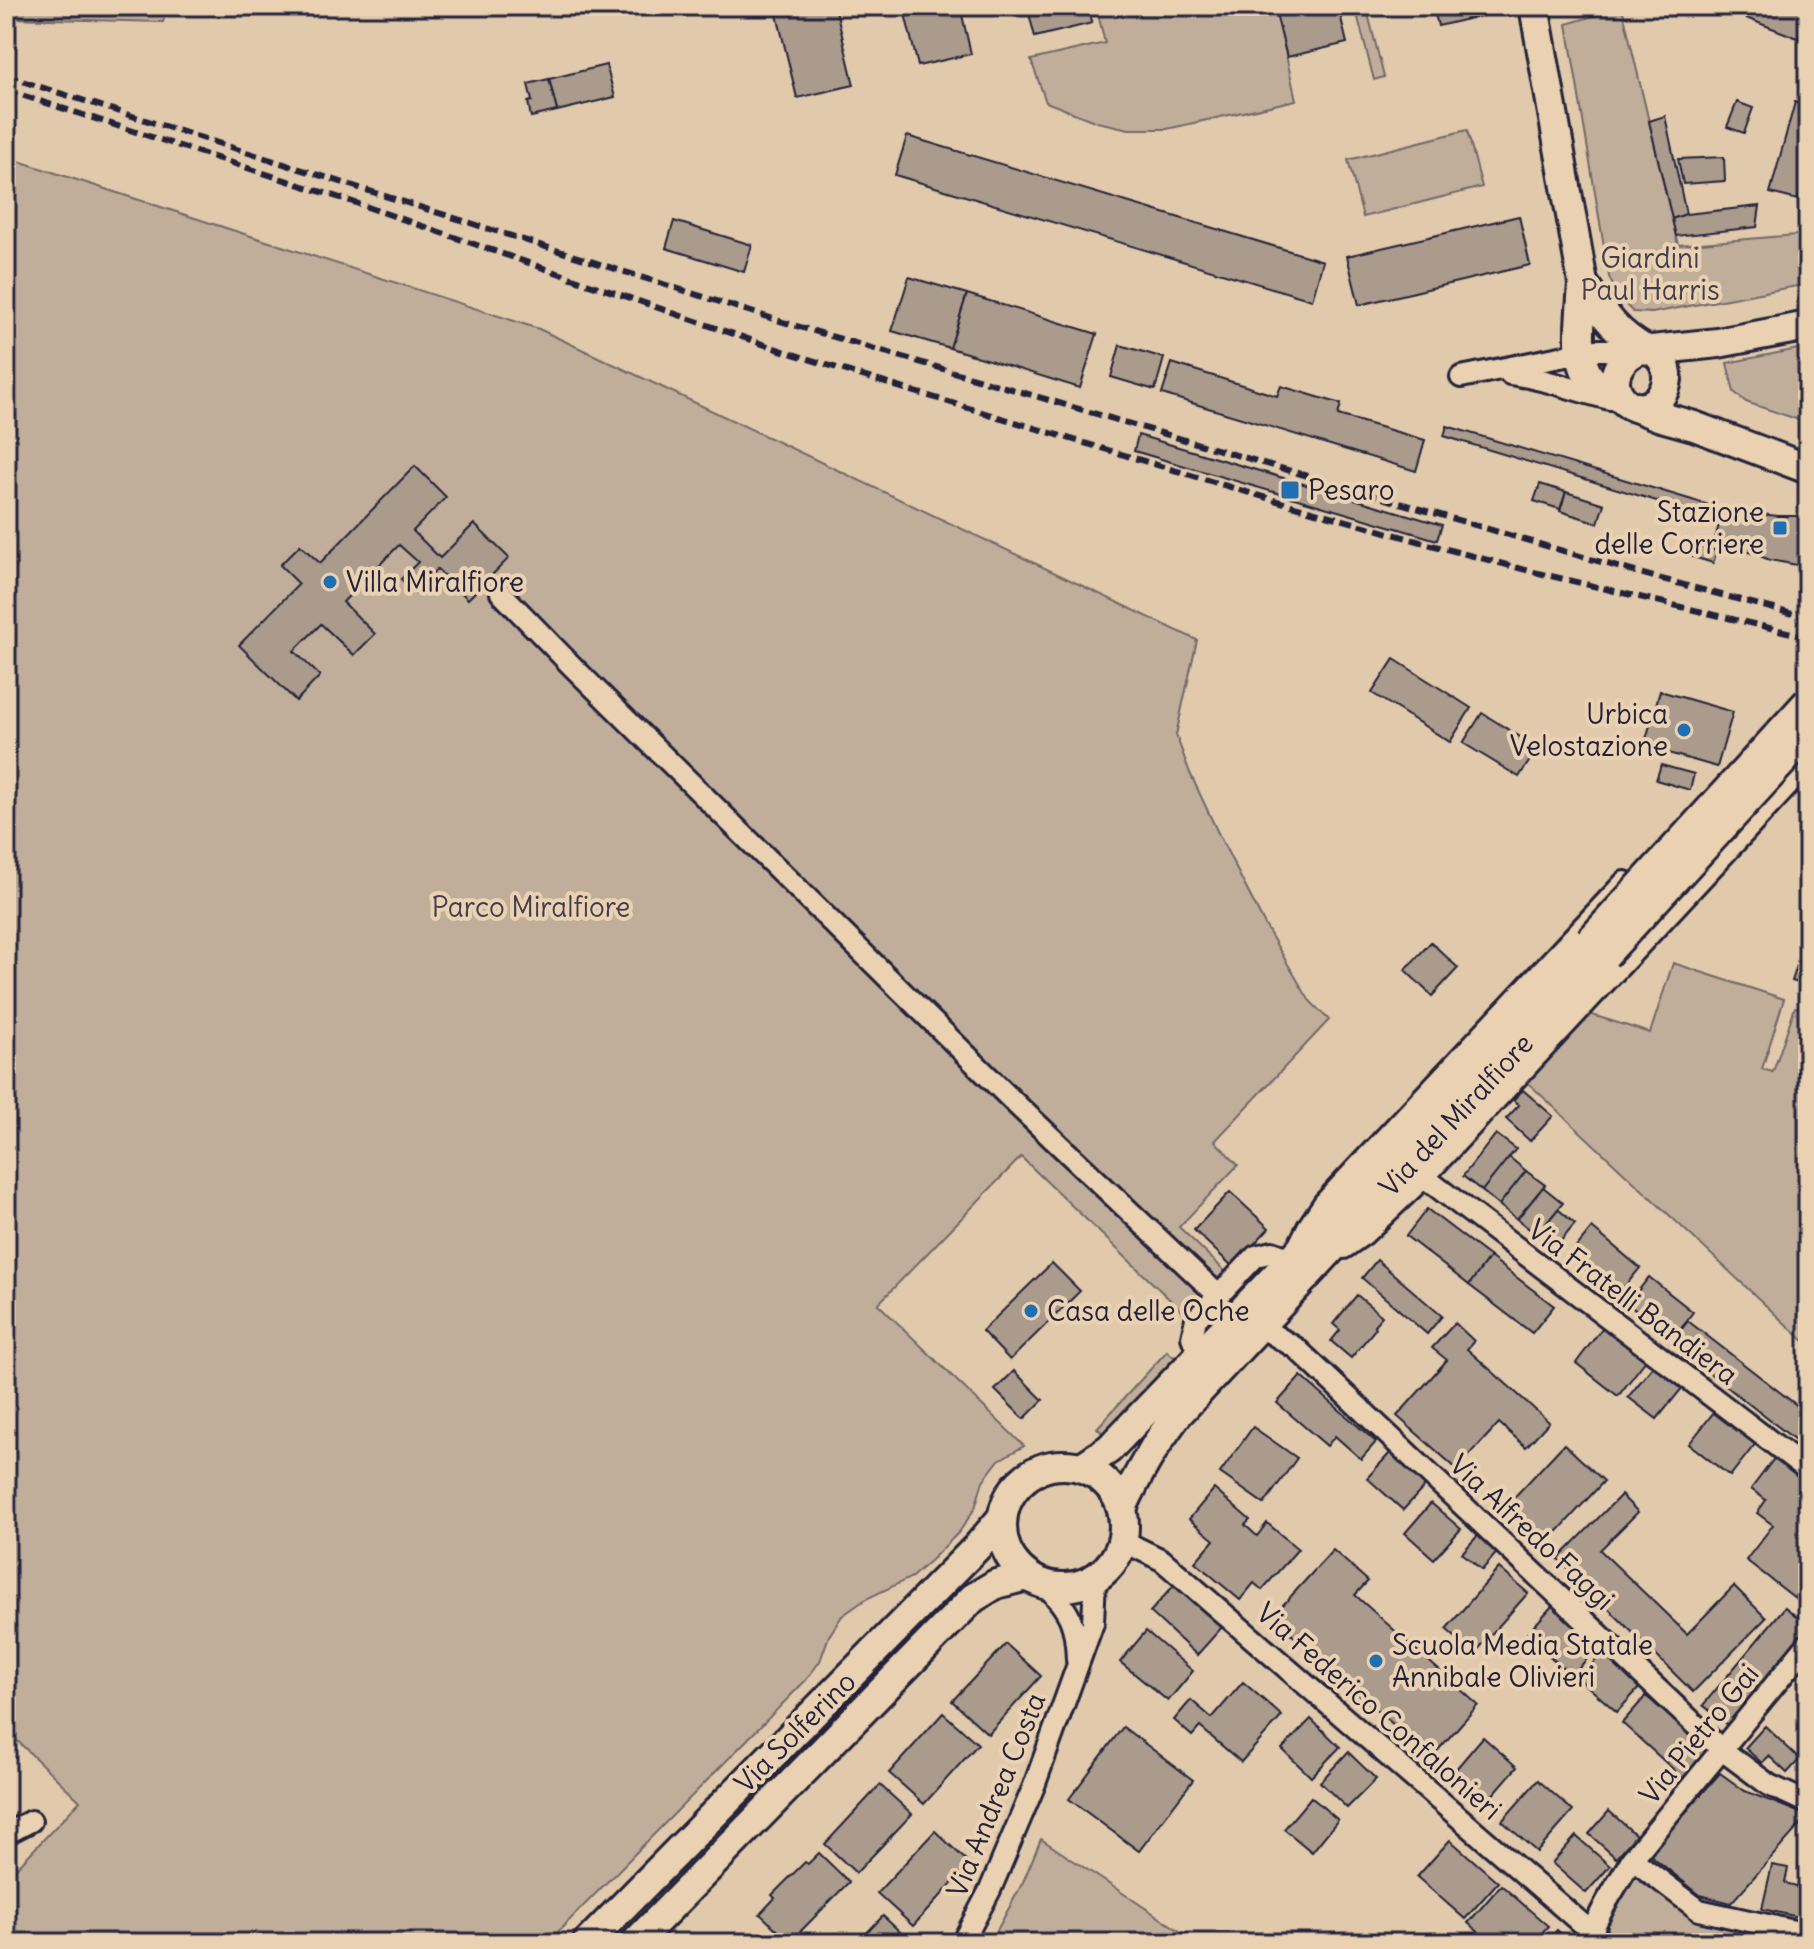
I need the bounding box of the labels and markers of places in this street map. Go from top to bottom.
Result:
place label: Pesaro [1308,472,1395,508]
marker: Pesaro [1279,479,1301,501]
place label: Stazione delle Corriere [1595,494,1764,562]
marker: Stazione delle Corriere [1771,519,1789,537]
place label: Villa Miralfiore [346,564,524,600]
marker: Villa Miralfiore [321,573,339,591]
place label: Urbica Velostazione [1510,696,1668,764]
marker: Urbica Velostazione [1675,721,1693,739]
place label: Casa delle Oche [1047,1293,1249,1329]
marker: Casa delle Oche [1022,1302,1040,1320]
place label: Scuola Media Statale Annibale Olivieri [1392,1627,1653,1695]
marker: Scuola Media Statale Annibale Olivieri [1367,1652,1385,1670]

